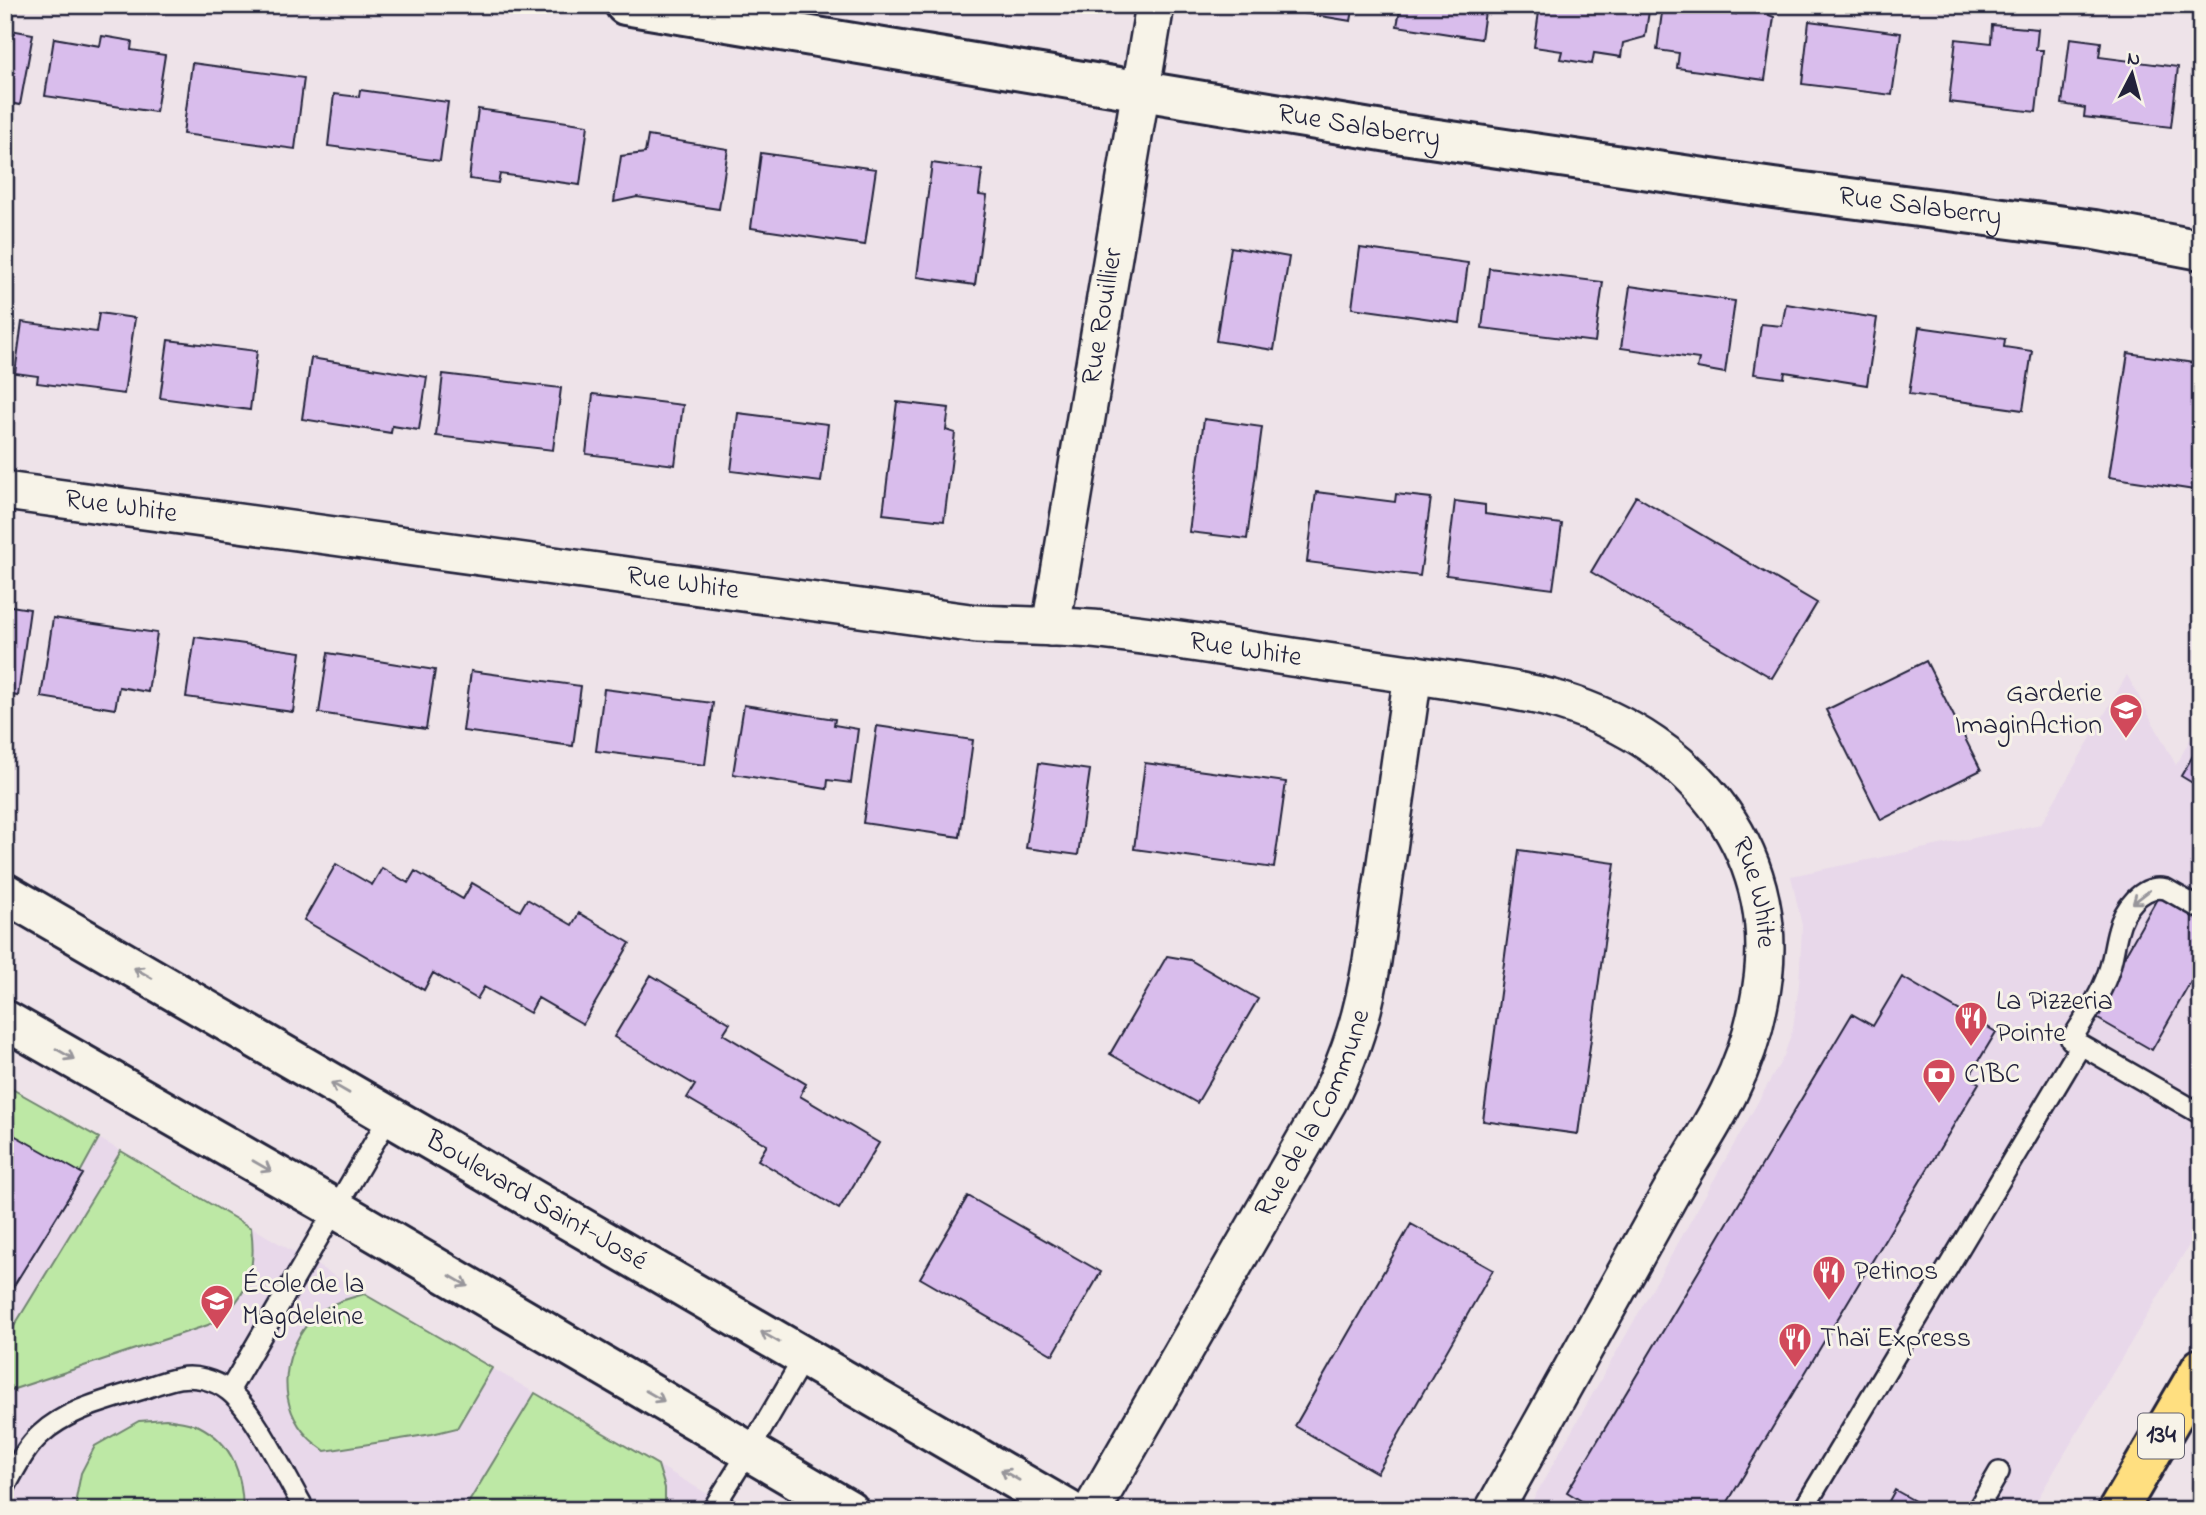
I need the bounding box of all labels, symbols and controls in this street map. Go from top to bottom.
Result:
north arrow [2098,38,2168,108]
text: N [2126,45,2141,74]
street label: Rue Salaberry [1275,93,1443,160]
street label: Rue Salaberry [1836,176,2004,238]
street label: Rue Rouillier [1071,245,1135,388]
street label: Rue White [62,479,180,535]
street label: Rue White [624,556,742,612]
street label: Rue White [1187,621,1305,679]
place label: Garderie ImaginAction [1955,674,2102,747]
school or university icon: Garderie ImaginAction [2107,691,2145,740]
street label: Rue White [1720,830,1786,949]
one-way arrow [2133,889,2151,904]
one-way arrow [134,966,154,980]
place label: La Pizzeria Pointe [1996,982,2113,1055]
restaurant icon: La Pizzeria Pointe [1952,999,1990,1048]
street label: Rue de la Commune [1244,1005,1382,1225]
one-way arrow [54,1047,74,1061]
place label: CIBC [1964,1055,2020,1096]
bank icon: CIBC [1920,1056,1958,1105]
one-way arrow [330,1081,350,1095]
street label: Boulevard Saint-José [416,1120,655,1282]
one-way arrow [252,1159,272,1173]
place label: Petinos [1854,1252,1938,1293]
restaurant icon: Petinos [1810,1253,1848,1302]
place label: École de la Magdeleine [242,1265,364,1338]
one-way arrow [449,1274,469,1288]
school or university icon: École de la Magdeleine [198,1282,236,1331]
place label: Thaï Express [1820,1319,1971,1360]
restaurant icon: Thaï Express [1776,1320,1814,1369]
one-way arrow [760,1330,780,1344]
one-way arrow [645,1389,665,1403]
road number: 134 [2138,1414,2184,1458]
one-way arrow [1000,1468,1020,1482]

